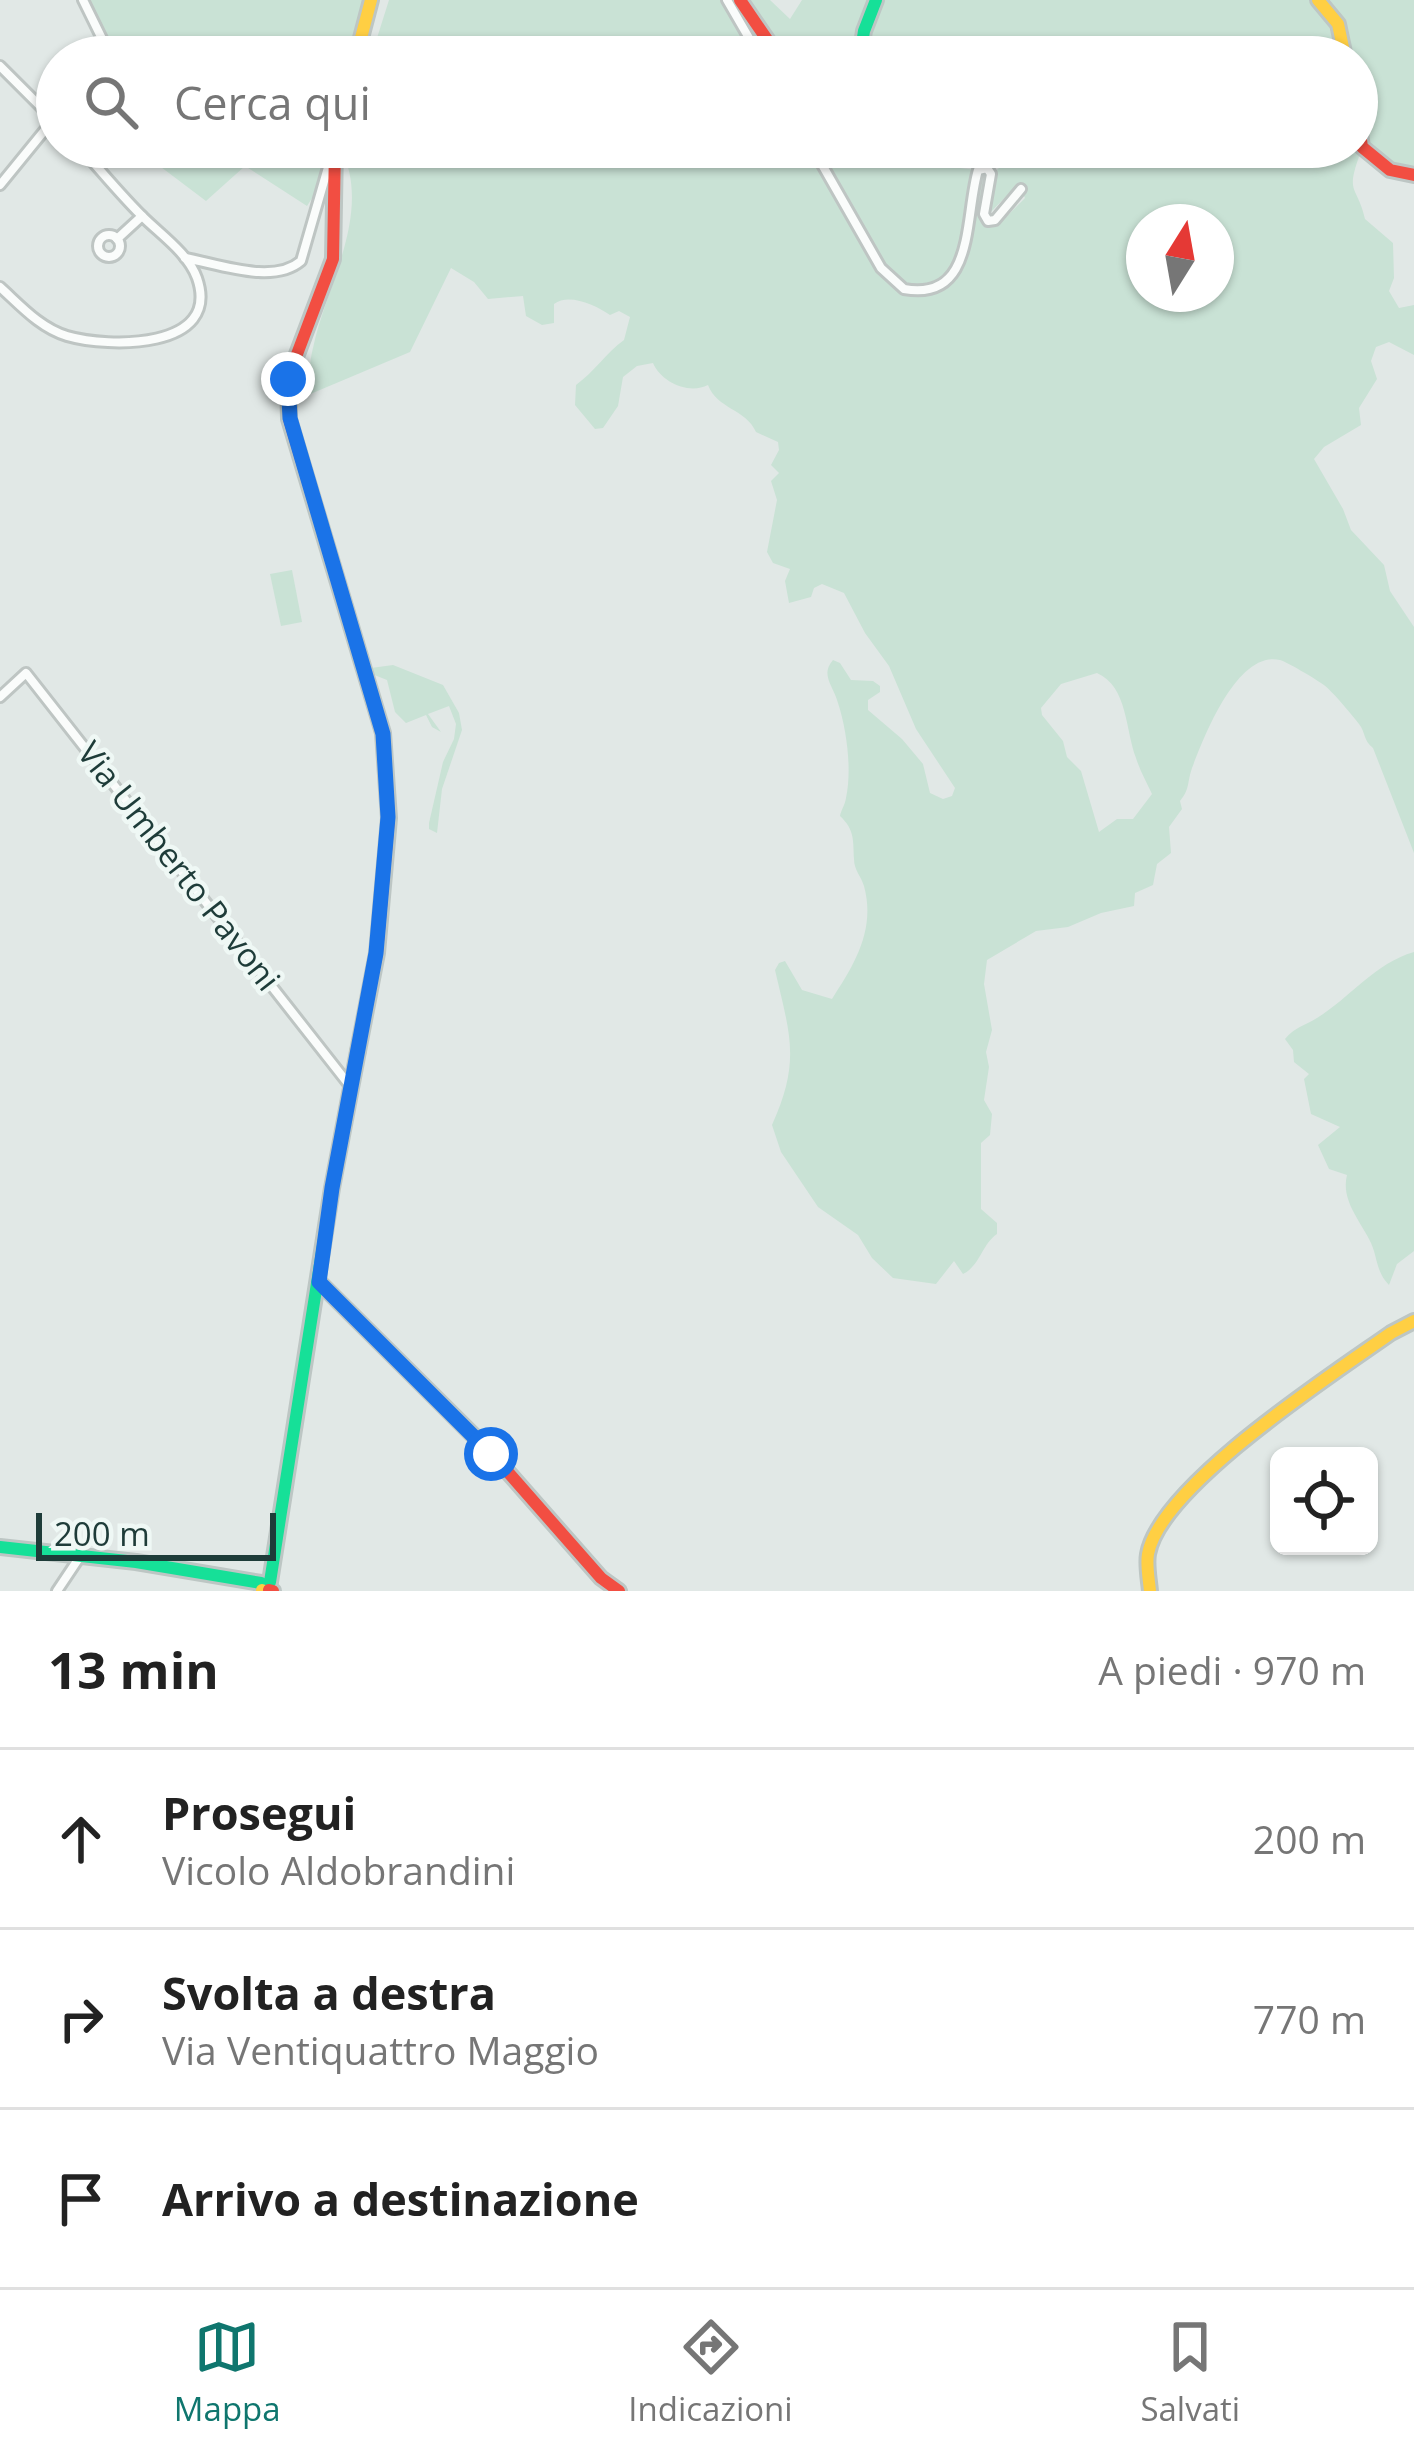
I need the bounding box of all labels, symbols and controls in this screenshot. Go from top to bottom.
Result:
search box [36,36,1378,168]
icon: search [78,69,144,135]
text: Cerca qui [174,72,371,133]
north arrow [1126,204,1234,312]
route end [261,352,315,406]
street label: Via Umberto Pavoni [68,732,291,1000]
route start [464,1427,518,1481]
map controls [1270,1447,1378,1555]
button: locate [1270,1447,1378,1555]
scale bar [36,1507,276,1560]
text: 200 m [54,1511,150,1556]
text: 13 min [48,1634,219,1704]
text: A piedi · 970 m [1098,1643,1366,1696]
text: Prosegui [162,1782,356,1843]
icon: ahead [48,1806,114,1872]
text: 200 m [1253,1812,1366,1865]
text: Vicolo Aldobrandini [162,1843,515,1896]
text: Svolta a destra [162,1962,496,2023]
icon: right [48,1986,114,2052]
text: 770 m [1253,1992,1366,2045]
text: Via Ventiquattro Maggio [162,2023,599,2076]
icon: arrive [48,2166,114,2232]
text: Arrivo a destinazione [162,2168,639,2229]
tab: Mappa [174,2314,281,2431]
tab: Indicazioni [628,2314,793,2431]
tab: Salvati [1140,2314,1240,2431]

